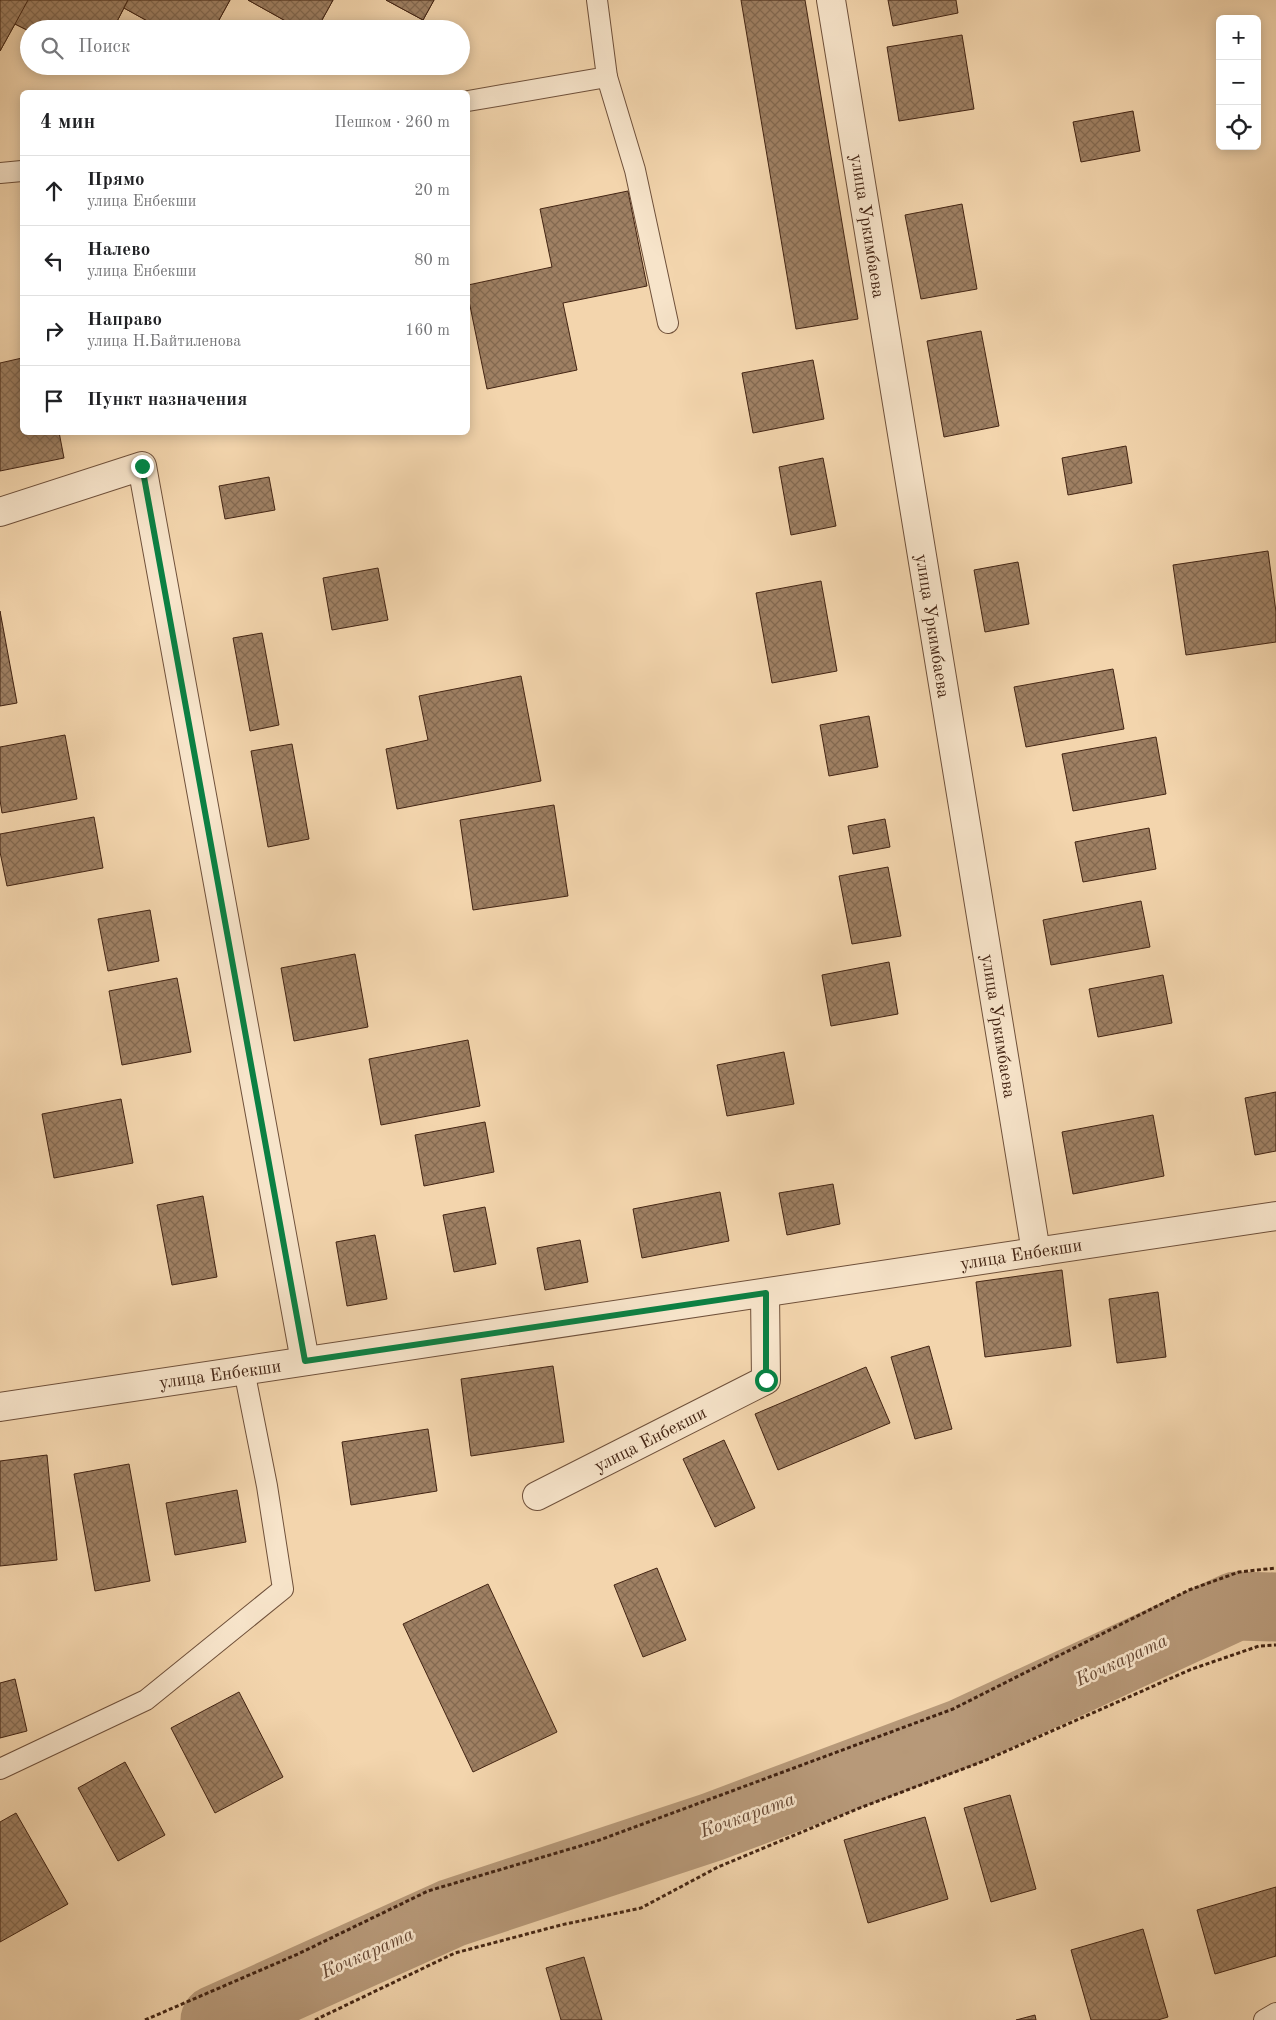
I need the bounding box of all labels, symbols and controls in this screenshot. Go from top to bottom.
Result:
map controls [1216,15,1261,150]
button: + [1216,15,1261,60]
search box [20,20,470,75]
icon: search [38,34,66,62]
text: Поиск [78,38,130,57]
button: − [1216,60,1261,105]
button: locate [1216,105,1261,150]
text: 4 мин [40,112,95,133]
text: Пешком · 260 m [334,115,450,131]
street label: улица Уркимбаева [847,153,887,299]
text: Прямо [87,171,145,190]
icon: ahead [40,177,68,205]
text: 20 m [414,183,450,199]
text: улица Енбекши [87,194,196,210]
text: Налево [87,241,150,260]
icon: left [40,247,68,275]
text: 80 m [414,253,450,269]
text: улица Енбекши [87,264,196,280]
text: Направо [87,311,162,330]
icon: right [40,317,68,345]
text: 160 m [405,323,450,339]
text: улица Н.Байтиленова [87,334,241,350]
icon: arrive [40,387,68,415]
text: Пункт назначения [87,391,247,410]
route end [131,455,154,478]
street label: улица Уркимбаева [912,553,952,699]
street label: улица Уркимбаева [978,953,1018,1099]
street label: улица Енбекши [959,1236,1083,1273]
street label: улица Енбекши [158,1358,282,1392]
route start [755,1369,778,1392]
street label: улица Енбекши [592,1404,709,1476]
water label: Кочкарата [1072,1632,1171,1691]
water label: Кочкарата [697,1790,798,1843]
water label: Кочкарата [318,1925,417,1984]

